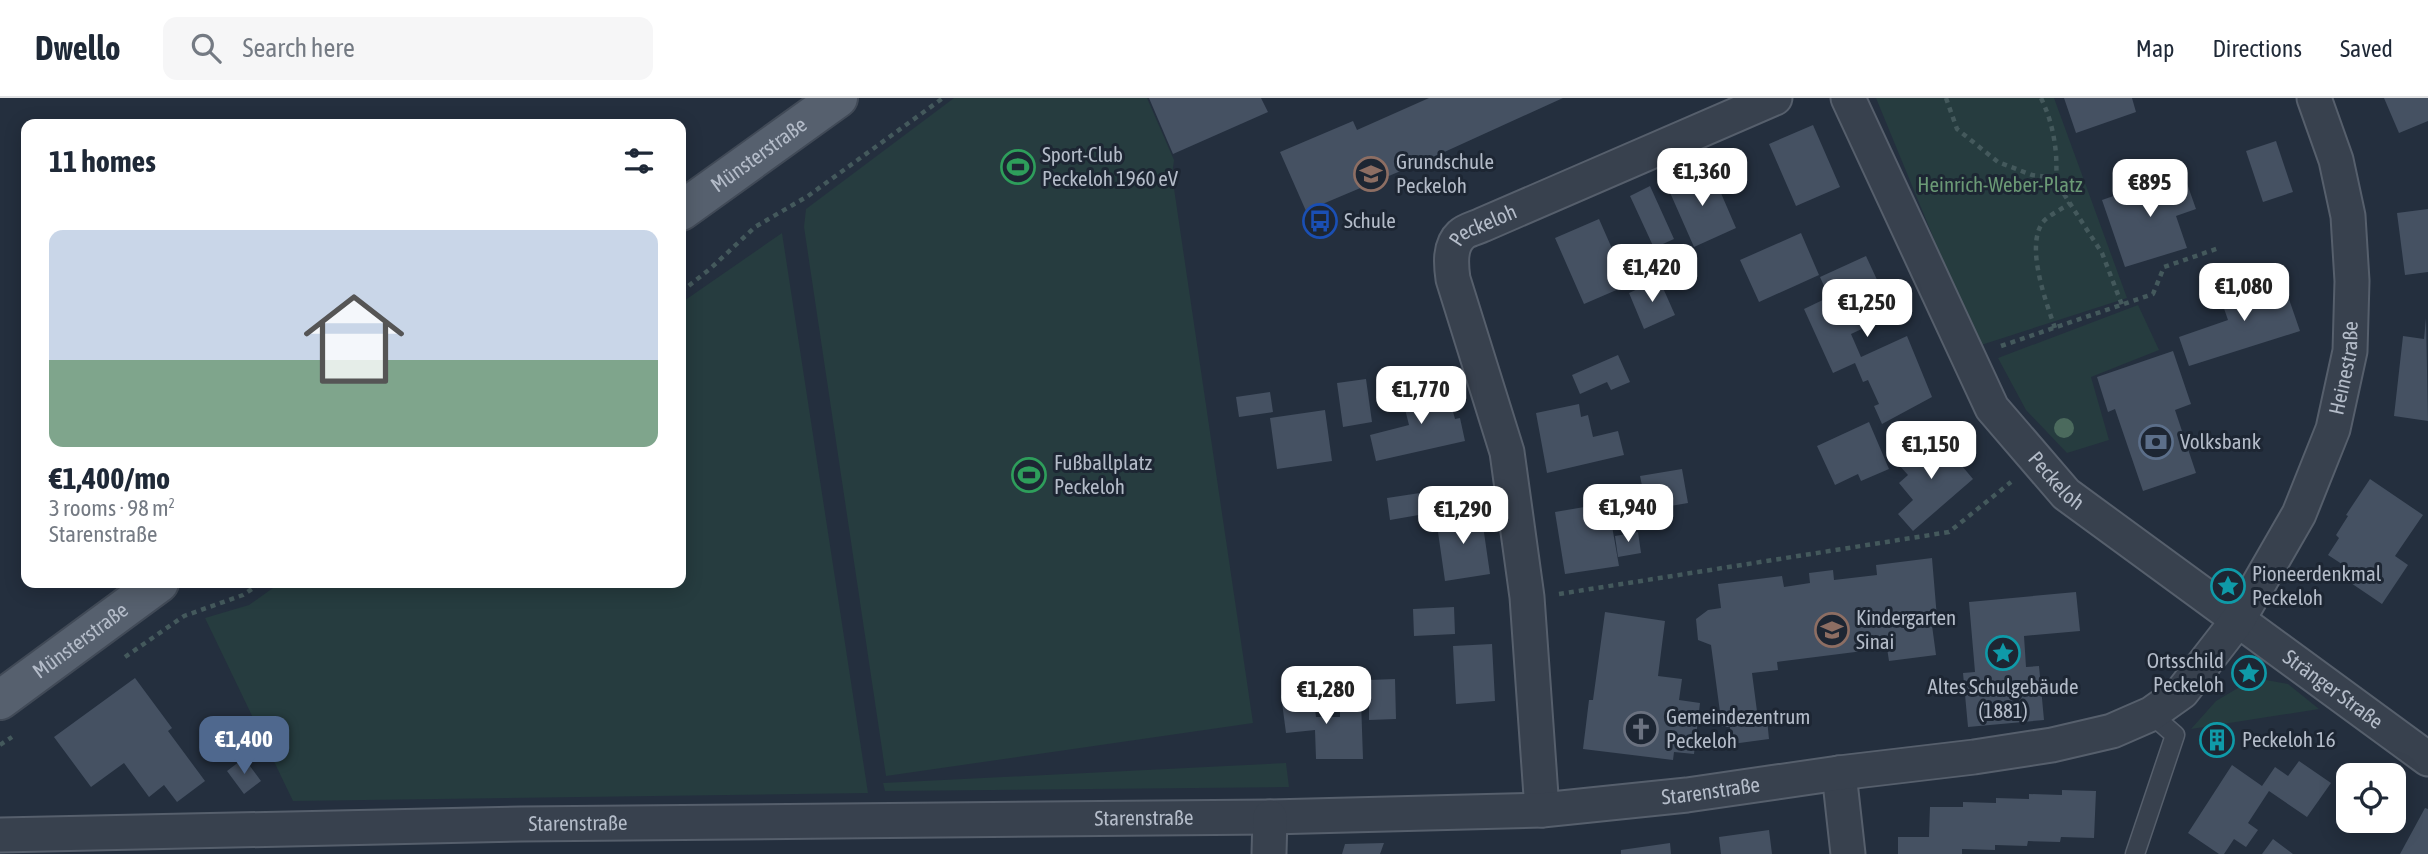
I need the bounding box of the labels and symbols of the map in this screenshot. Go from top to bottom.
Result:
street label: Münsterstraße [706,112,811,197]
place label: Sport-Club Peckeloh 1960 eV [1042,142,1179,190]
sports icon: Sport-Club Peckeloh 1960 eV [999,148,1037,186]
pin: €1,360 [1645,148,1759,208]
place label: Grundschule Peckeloh [1396,149,1494,197]
school or university icon: Grundschule Peckeloh [1352,155,1390,193]
pin: €895 [2109,159,2191,219]
park label: Heinrich-Weber-Platz [1917,172,2083,196]
street label: Peckeloh [1443,199,1520,250]
bus stop icon: Schule [1301,202,1339,240]
place label: Schule [1344,208,1396,232]
pin: €1,420 [1595,244,1709,304]
pin: €1,080 [2187,264,2301,323]
pin: €1,250 [1810,280,1924,339]
street label: Heinestraße [2323,321,2362,417]
pin: €1,770 [1364,366,1478,426]
pin: €1,150 [1874,422,1988,481]
bank icon: Volksbank [2137,423,2175,461]
place label: Volksbank [2180,429,2261,453]
street label: Peckeloh [2024,446,2089,514]
place label: Fußballplatz Peckeloh [1054,450,1152,498]
sports icon: Fußballplatz Peckeloh [1010,456,1048,494]
pin: €1,940 [1571,484,1685,544]
pin: €1,290 [1406,486,1520,546]
place label: Pioneerdenkmal Peckeloh [2252,561,2382,609]
place icon: Pioneerdenkmal Peckeloh [2209,567,2247,605]
street label: Münsterstraße [28,597,132,683]
place label: Kindergarten Sinai [1856,605,1956,653]
school or university icon: Kindergarten Sinai [1813,611,1851,649]
place icon: Altes Schulgebäude (1881) [1984,634,2022,672]
street label: Stränger Straße [2279,644,2388,733]
place label: Ortsschild Peckeloh [2147,648,2224,696]
place icon: Ortsschild Peckeloh [2230,654,2268,692]
pin: €1,280 [1269,666,1383,726]
place label: Altes Schulgebäude (1881) [1927,674,2079,722]
place label: Gemeindezentrum Peckeloh [1666,704,1810,752]
church icon: Gemeindezentrum Peckeloh [1622,710,1660,748]
pin: €1,400 [187,716,301,776]
building icon: Peckeloh 16 [2198,721,2236,759]
place label: Peckeloh 16 [2242,727,2336,751]
street label: Starenstraße [1660,772,1761,809]
street label: Starenstraße [1094,805,1193,830]
street label: Starenstraße [528,810,628,835]

